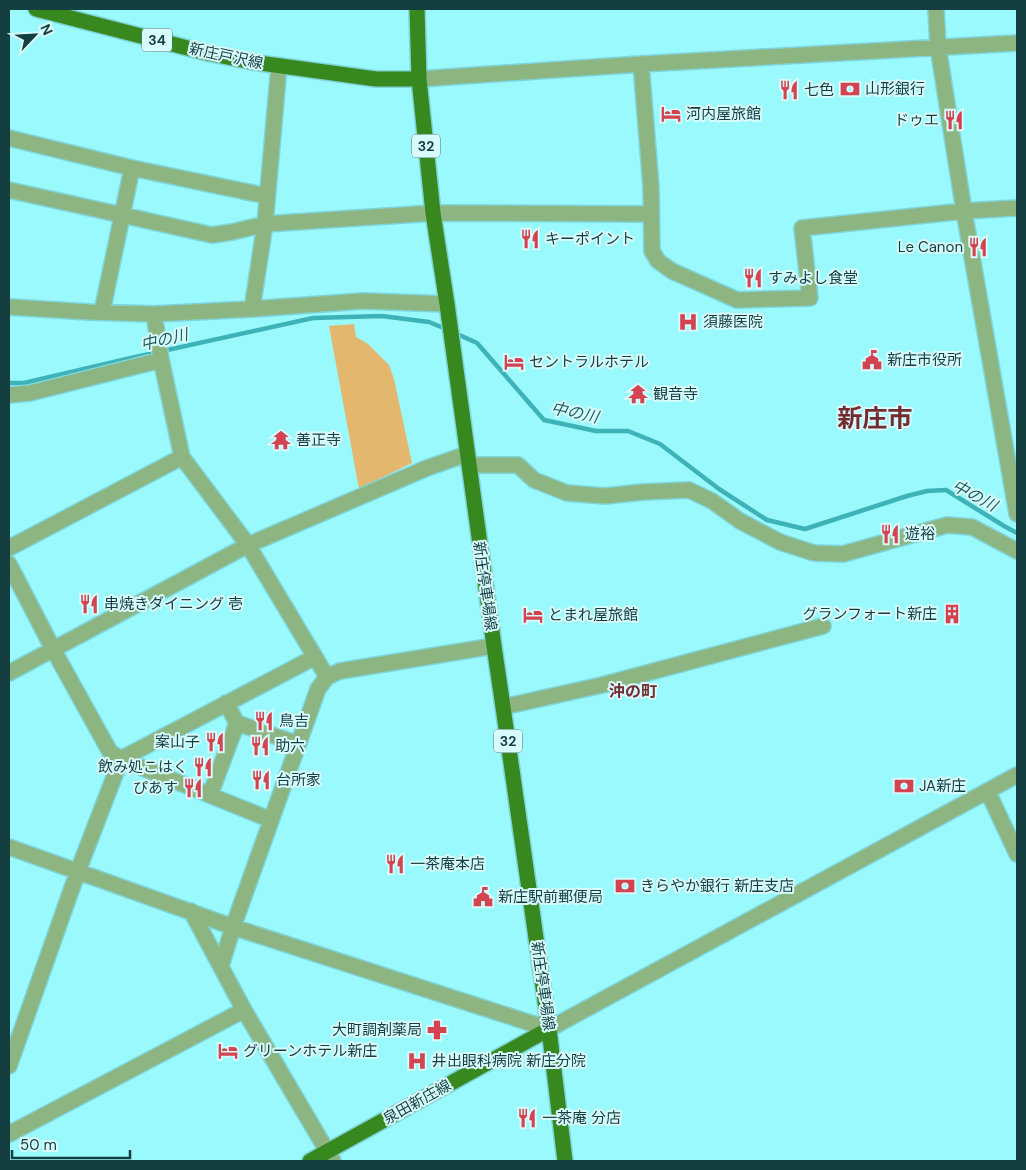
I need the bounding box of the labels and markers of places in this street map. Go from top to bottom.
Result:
bank icon: 山形銀行 [839,78,861,100]
restaurant icon: 七色 [778,79,800,101]
place label: 山形銀行 [865,79,925,99]
place label: 七色 [804,80,834,100]
hotel icon: 河内屋旅館 [660,103,682,125]
place label: 河内屋旅館 [686,104,761,124]
restaurant icon: ドゥエ [943,109,965,131]
place label: ドゥエ [894,110,939,130]
restaurant icon: キーポイント [519,228,541,250]
place label: キーポイント [545,229,635,249]
restaurant icon: Le Canon [967,236,989,258]
place label: Le Canon [898,237,963,257]
restaurant icon: すみよし食堂 [742,267,764,289]
place label: すみよし食堂 [768,268,858,288]
hospital icon: 須藤医院 [677,311,699,333]
place label: 須藤医院 [703,312,763,332]
public building icon: 新庄市役所 [861,349,883,371]
place label: 新庄市役所 [887,350,962,370]
hotel icon: セントラルホテル [503,351,525,373]
place label: セントラルホテル [529,352,649,372]
temple icon: 観音寺 [627,383,649,405]
place label: 観音寺 [653,384,698,404]
temple icon: 善正寺 [270,429,292,451]
place label: 善正寺 [296,430,341,450]
restaurant icon: 遊裕 [879,523,901,545]
place label: 遊裕 [905,524,935,544]
restaurant icon: 串焼きダイニング 壱 [78,593,100,615]
place label: 串焼きダイニング 壱 [104,594,243,614]
building icon: グランフォート新庄 [941,603,963,625]
hotel icon: とまれ屋旅館 [522,604,544,626]
place label: グランフォート新庄 [802,604,937,624]
place label: とまれ屋旅館 [548,605,638,625]
restaurant icon: 鳥吉 [253,710,275,732]
place label: 鳥吉 [279,711,309,731]
restaurant icon: 案山子 [204,731,226,753]
place label: 案山子 [155,732,200,752]
restaurant icon: 助六 [249,735,271,757]
place label: 助六 [275,736,305,756]
restaurant icon: 飲み処こはく [192,756,214,778]
place label: 飲み処こはく [98,757,188,777]
restaurant icon: 台所家 [250,769,272,791]
place label: 台所家 [276,770,321,790]
bank icon: JA新庄 [893,775,915,797]
place label: JA新庄 [919,776,966,796]
restaurant icon: ぴあす [182,777,204,799]
place label: ぴあす [133,778,178,798]
restaurant icon: 一茶庵本店 [384,853,406,875]
place label: 一茶庵本店 [410,854,485,874]
bank icon: きらやか銀行 新庄支店 [614,875,636,897]
place label: きらやか銀行 新庄支店 [640,876,794,896]
public building icon: 新庄駅前郵便局 [472,886,494,908]
place label: 新庄駅前郵便局 [498,887,603,907]
pharmacy icon: 大町調剤薬局 [426,1019,448,1041]
place label: 大町調剤薬局 [332,1020,422,1040]
hotel icon: グリーンホテル新庄 [217,1040,239,1062]
place label: グリーンホテル新庄 [243,1041,377,1061]
hospital icon: 井出眼科病院 新庄分院 [406,1050,428,1072]
place label: 井出眼科病院 新庄分院 [432,1051,586,1071]
restaurant icon: 一茶庵 分店 [516,1107,538,1129]
place label: 一茶庵 分店 [542,1108,621,1128]

